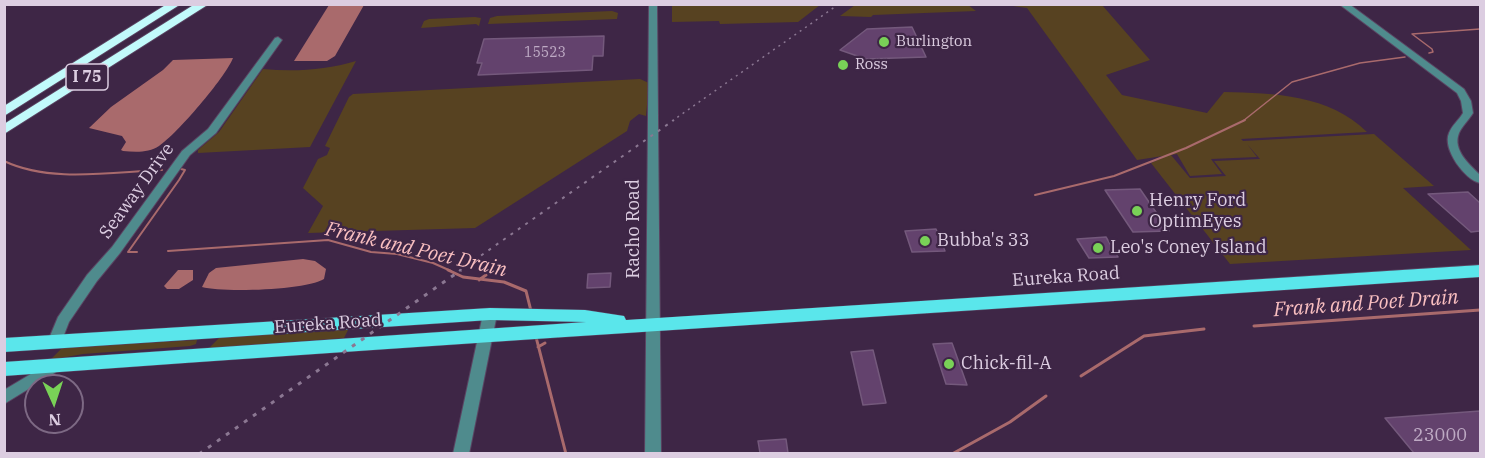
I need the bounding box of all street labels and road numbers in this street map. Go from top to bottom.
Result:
road number: I 75 [66,64,108,90]
street label: Seaway Drive [95,139,179,243]
street label: Racho Road [623,179,645,279]
street label: Eureka Road [1012,262,1120,292]
street label: Eureka Road [274,309,382,339]

